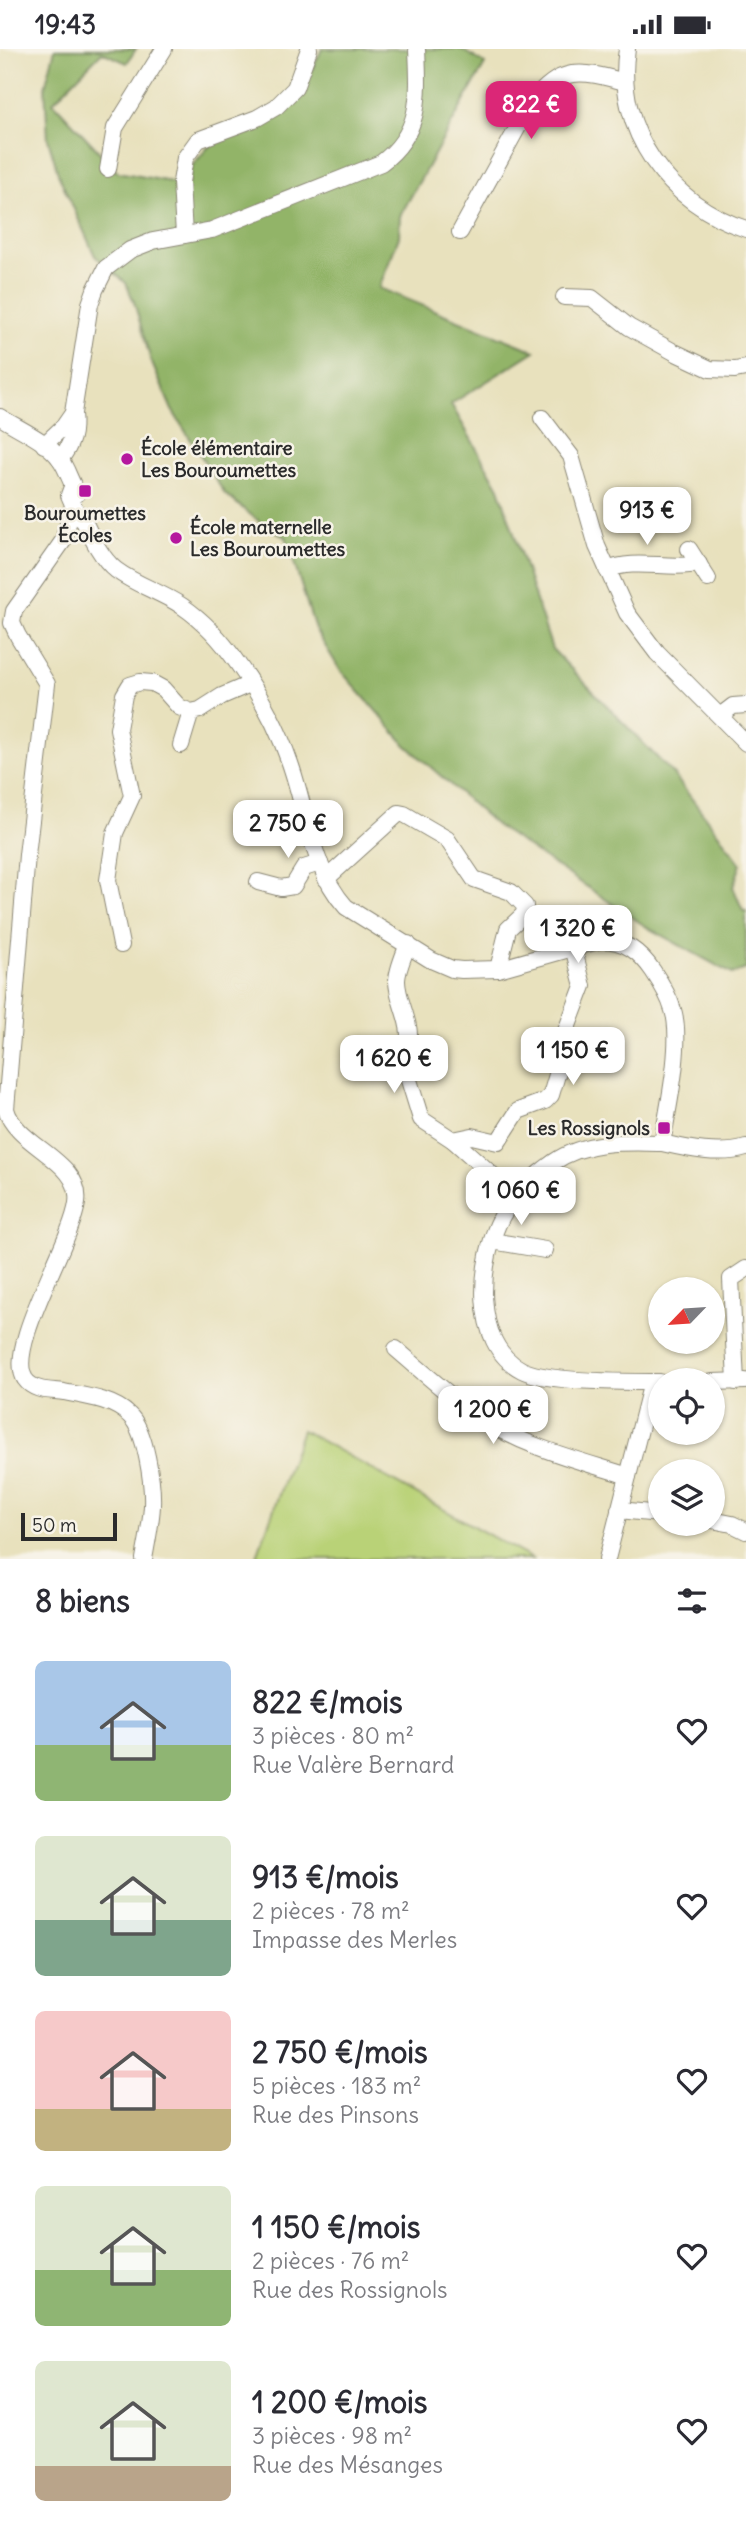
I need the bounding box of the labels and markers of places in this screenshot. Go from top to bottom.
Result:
pin: 822 € [482,81,580,141]
place label: École élémentaire Les Bouroumettes [141,435,296,482]
marker: École élémentaire Les Bouroumettes [119,451,135,467]
marker: Bouroumettes Écoles [77,483,93,499]
pin: 913 € [598,487,696,547]
place label: Bouroumettes Écoles [24,501,146,547]
place label: École maternelle Les Bouroumettes [190,514,345,561]
marker: École maternelle Les Bouroumettes [168,530,184,546]
pin: 2 750 € [223,801,353,860]
pin: 1 320 € [513,905,643,965]
pin: 1 150 € [508,1027,638,1087]
pin: 1 620 € [329,1035,459,1095]
place label: Les Rossignols [528,1116,650,1140]
marker: Les Rossignols [656,1120,672,1136]
pin: 1 060 € [456,1167,586,1227]
pin: 1 200 € [428,1387,558,1446]

